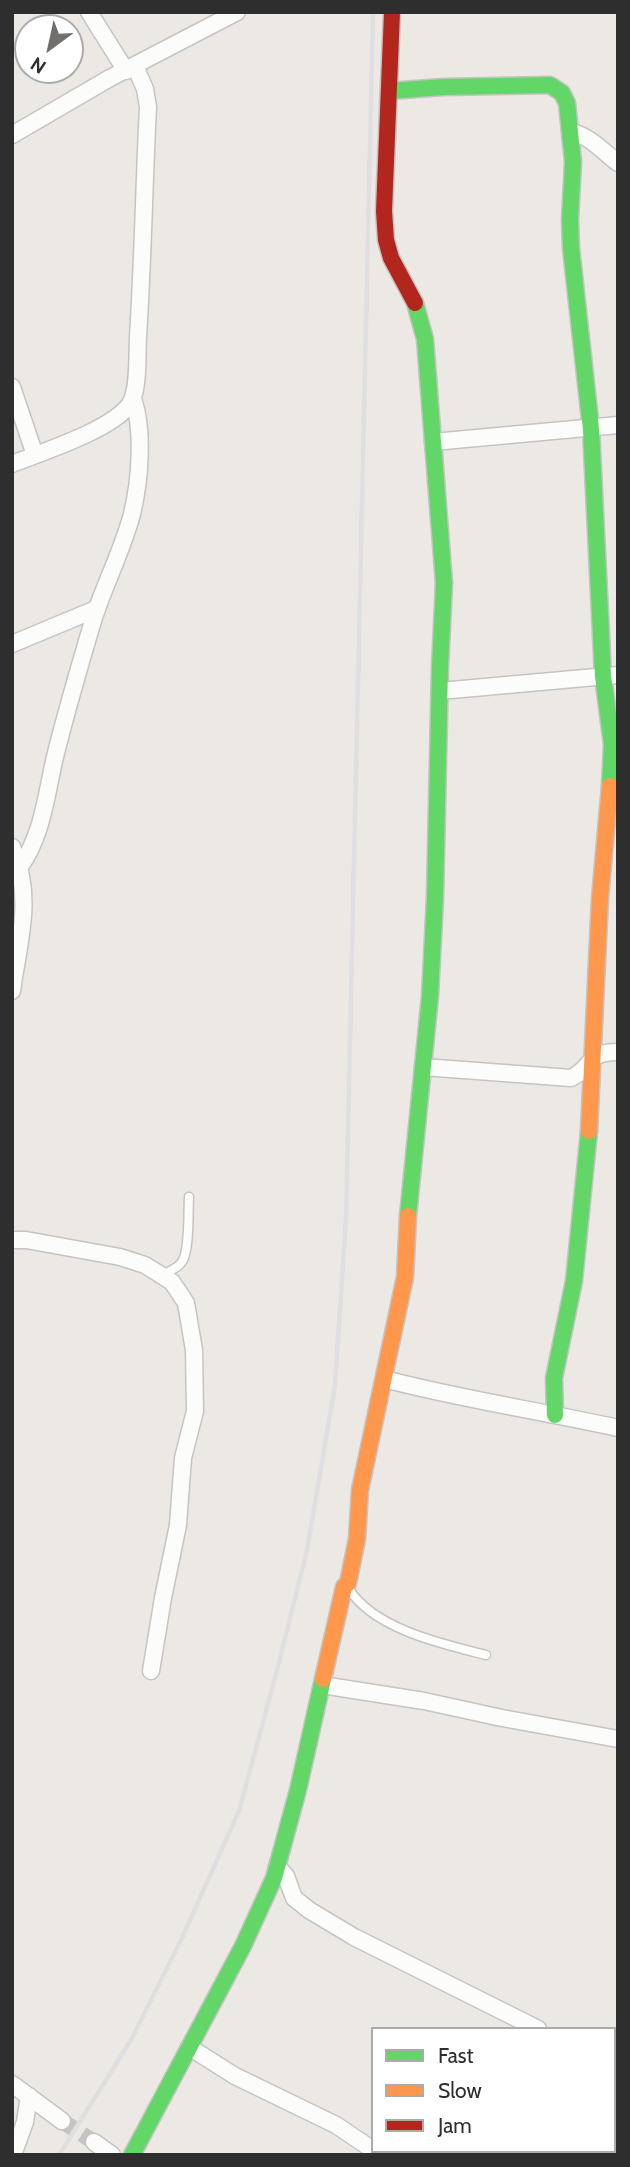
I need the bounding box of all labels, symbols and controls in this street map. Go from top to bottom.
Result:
north arrow [14,14,84,84]
text: N [26,52,50,79]
legend [371,2027,616,2153]
text: Fast [438,2043,474,2068]
text: Slow [438,2078,482,2103]
text: Jam [438,2113,472,2138]

